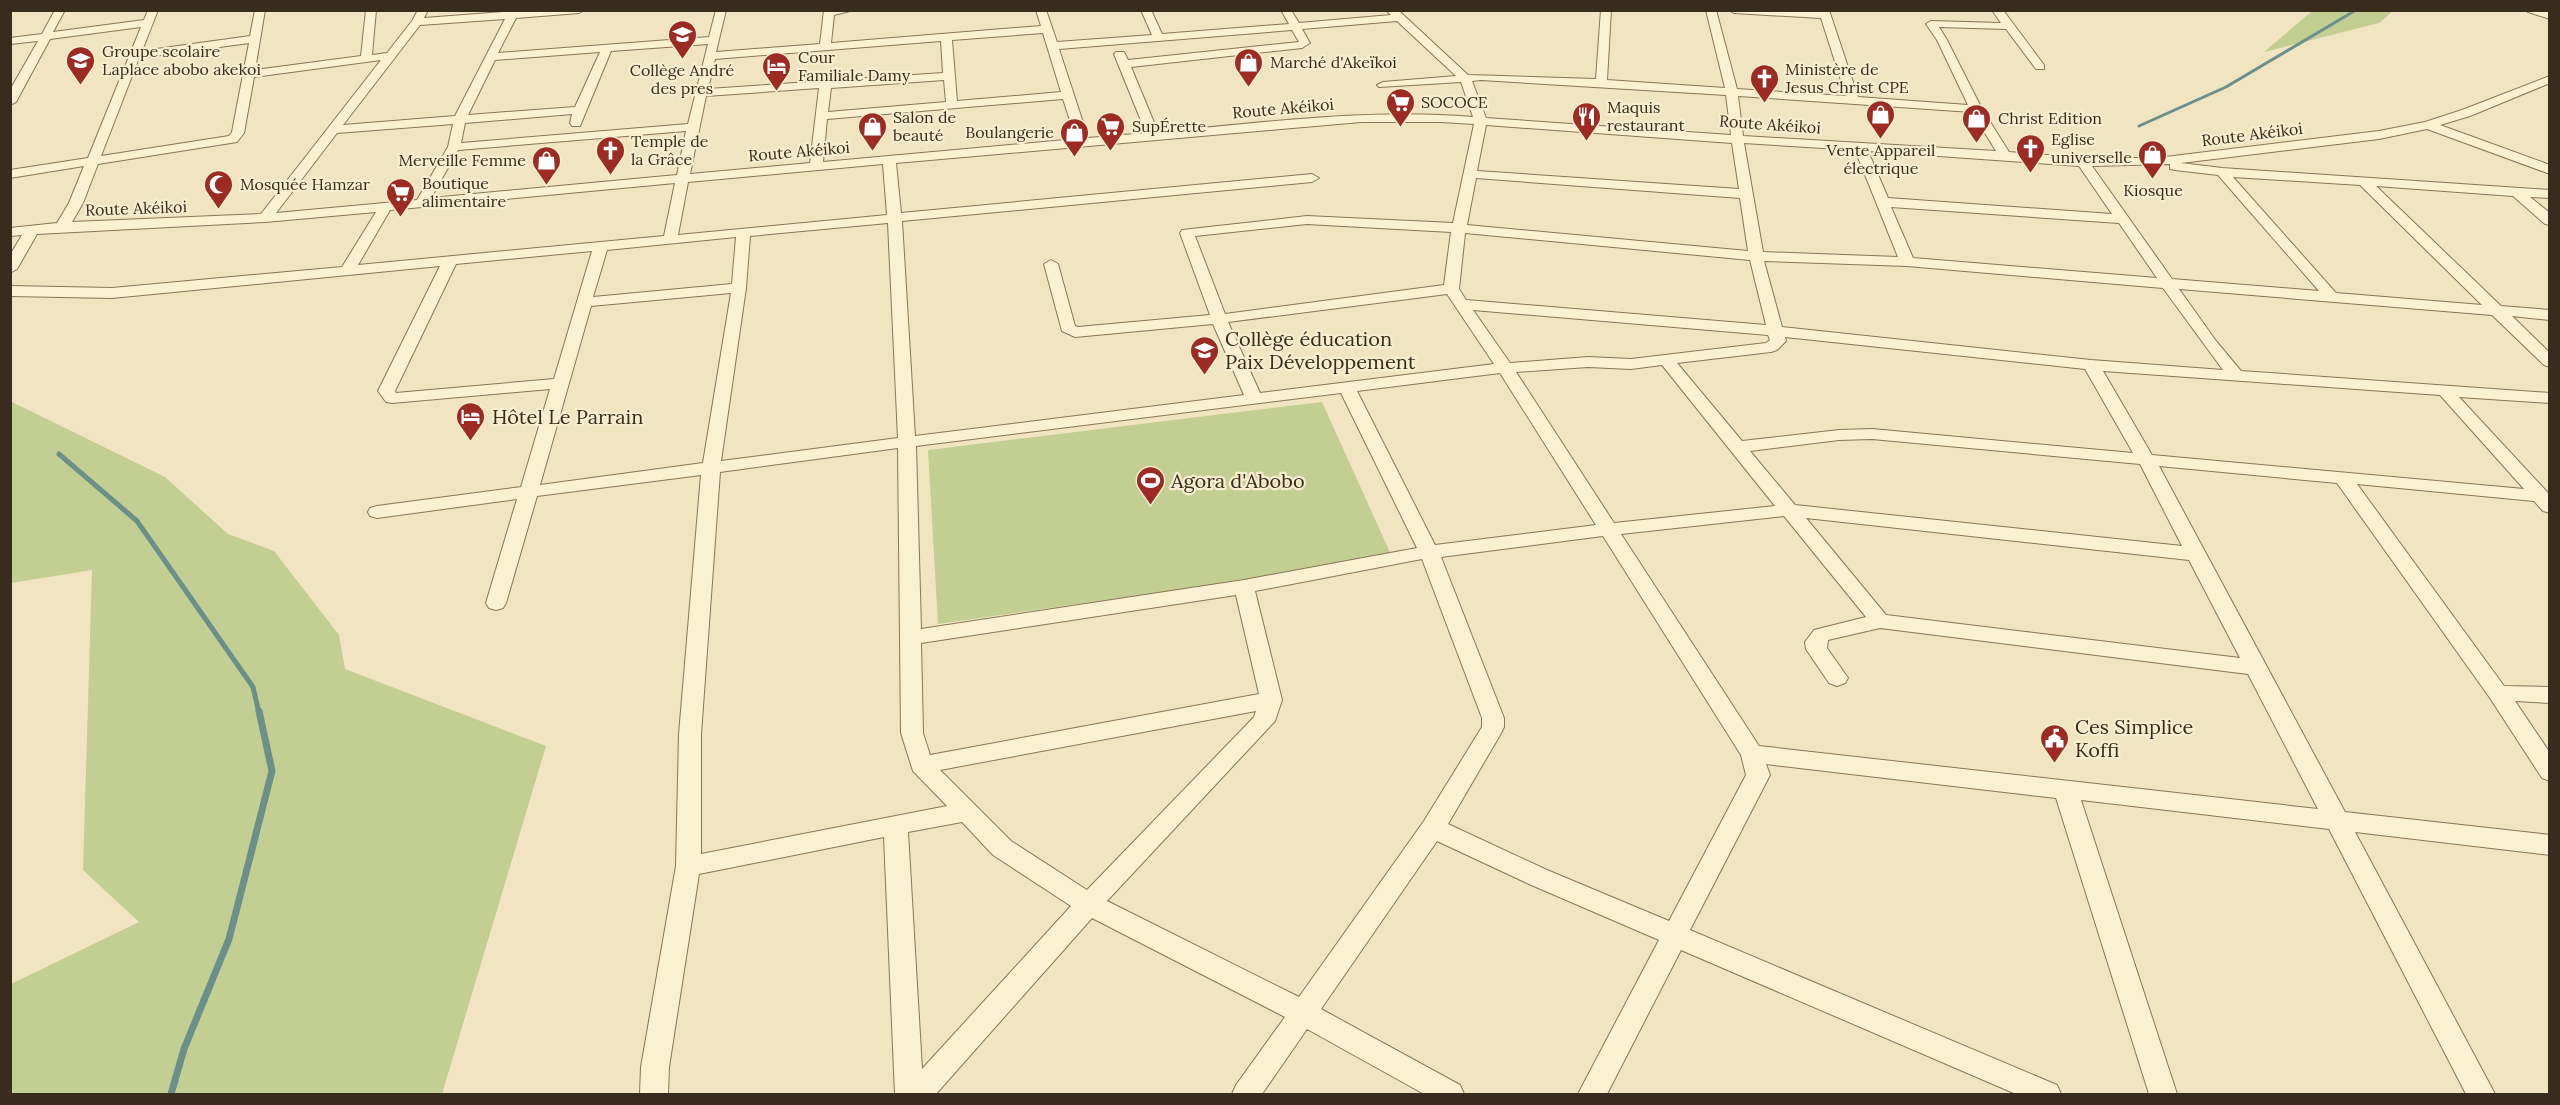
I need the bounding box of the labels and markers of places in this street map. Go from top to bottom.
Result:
school or university icon: Collège André des pres [666,18,698,60]
place label: Groupe scolaire Laplace abobo akekoi [102,41,261,79]
school or university icon: Groupe scolaire Laplace abobo akekoi [65,44,97,86]
shop icon: Marché d'Akeïkoi [1233,46,1265,88]
place label: Cour Familiale Damy [798,47,911,85]
hotel icon: Cour Familiale Damy [761,50,793,92]
place label: Marché d'Akeïkoi [1270,52,1397,72]
place label: Ministère de Jesus Christ CPE [1784,59,1909,97]
place label: Collège André des pres [630,60,735,98]
church icon: Ministère de Jesus Christ CPE [1748,62,1780,104]
supermarket icon: SOCOCE [1384,86,1416,128]
place label: SOCOCE [1421,92,1488,112]
place label: Maquis restaurant [1607,97,1685,135]
shop icon: Vente Appareil électrique [1865,98,1897,140]
restaurant icon: Maquis restaurant [1570,100,1602,142]
shop icon: Christ Edition [1961,102,1993,144]
place label: Salon de beauté [893,107,957,145]
place label: Christ Edition [1998,108,2102,128]
shop icon: Salon de beauté [856,110,888,152]
supermarket icon: SupÉrette [1095,110,1127,152]
shop icon: Boulangerie [1059,116,1091,158]
place label: SupÉrette [1132,116,1207,136]
place label: Boulangerie [965,122,1054,142]
place label: Eglise universelle [2051,129,2132,167]
place label: Temple de la Grâce [631,131,709,169]
church icon: Eglise universelle [2014,132,2046,174]
church icon: Temple de la Grâce [594,134,626,176]
shop icon: Kiosque [2137,138,2169,180]
place label: Vente Appareil électrique [1826,140,1935,178]
shop icon: Merveille Femme [531,144,563,186]
place label: Merveille Femme [398,150,526,170]
mosque icon: Mosquée Hamzar [203,168,235,210]
place label: Boutique alimentaire [422,173,506,211]
place label: Mosquée Hamzar [240,174,370,194]
supermarket icon: Boutique alimentaire [385,176,417,218]
place label: Kiosque [2123,180,2183,200]
place label: Collège éducation Paix Développement [1225,326,1416,374]
school or university icon: Collège éducation Paix Développement [1188,334,1220,376]
hotel icon: Hôtel Le Parrain [455,400,487,442]
place label: Hôtel Le Parrain [492,404,643,429]
sports icon: Agora d'Abobo [1134,464,1166,506]
place label: Agora d'Abobo [1170,468,1305,493]
place label: Ces Simplice Koffi [2075,714,2194,762]
public building icon: Ces Simplice Koffi [2038,722,2070,764]

